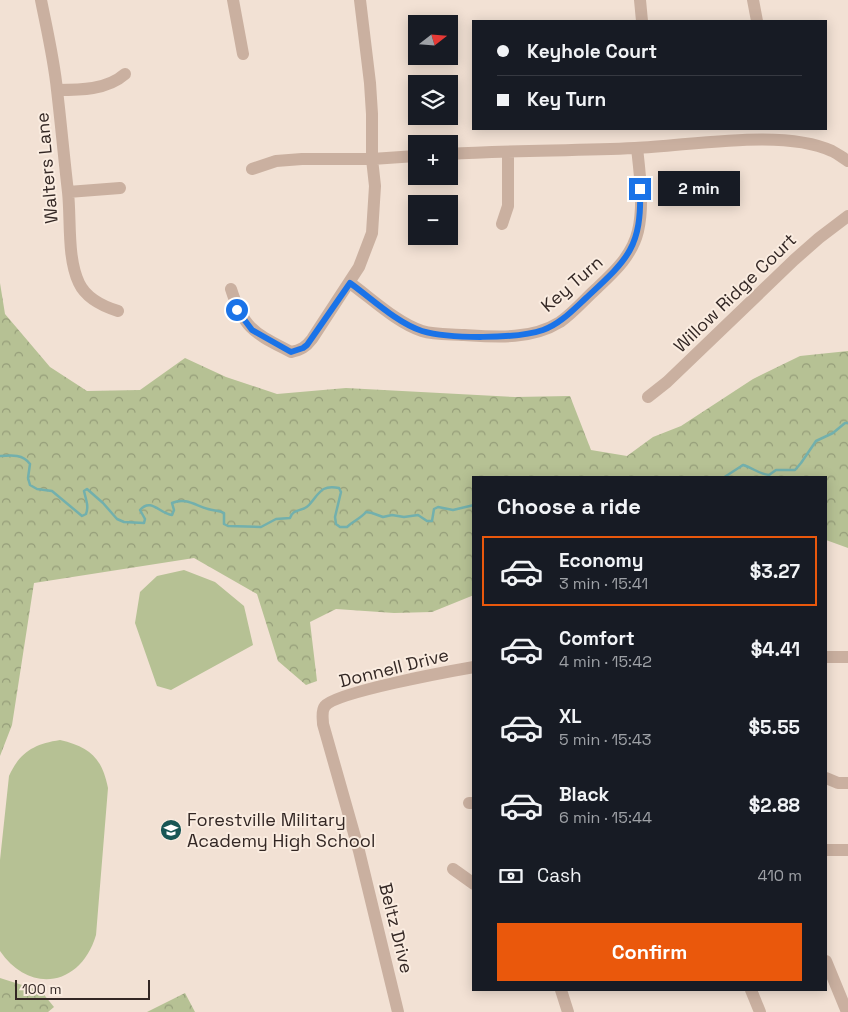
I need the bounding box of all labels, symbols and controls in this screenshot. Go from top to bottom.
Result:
north arrow [408,15,458,65]
map controls [408,15,458,245]
text: Keyhole Court [527,39,657,64]
button: layers [408,75,458,125]
text: Key Turn [527,87,606,112]
street label: Walters Lane [30,111,63,225]
button: + [408,135,458,185]
callout: 2 min [658,172,740,206]
route end [629,178,651,200]
text: 2 min [678,178,720,199]
button: − [408,195,458,245]
street label: Willow Ridge Court [668,228,801,357]
street label: Key Turn [536,251,607,317]
route start [226,299,248,321]
text: Choose a ride [497,492,641,520]
text: Economy [559,548,643,573]
icon: car [499,549,544,594]
text: $3.27 [750,559,800,584]
text: 3 min · 15:41 [559,573,648,594]
text: Comfort [559,626,635,651]
icon: car [499,627,544,672]
text: $4.41 [751,637,800,662]
street label: Donnell Drive [337,643,451,692]
text: 4 min · 15:42 [559,651,652,672]
text: XL [559,704,582,729]
icon: car [499,705,544,750]
text: $5.55 [749,715,800,740]
text: 5 min · 15:43 [559,729,651,750]
text: Black [559,782,609,807]
icon: car [499,783,544,828]
text: $2.88 [749,793,800,818]
text: 6 min · 15:44 [559,807,652,828]
place label: Forestville Military Academy High School [187,808,375,852]
school or university icon: Forestville Military Academy High School [159,818,183,842]
icon: cash [497,862,525,890]
text: Cash [537,863,582,888]
text: 410 m [758,865,802,886]
street label: Beltz Drive [374,880,419,975]
button: Confirm [497,923,802,981]
scale bar [15,977,150,1000]
text: 100 m [22,980,61,998]

